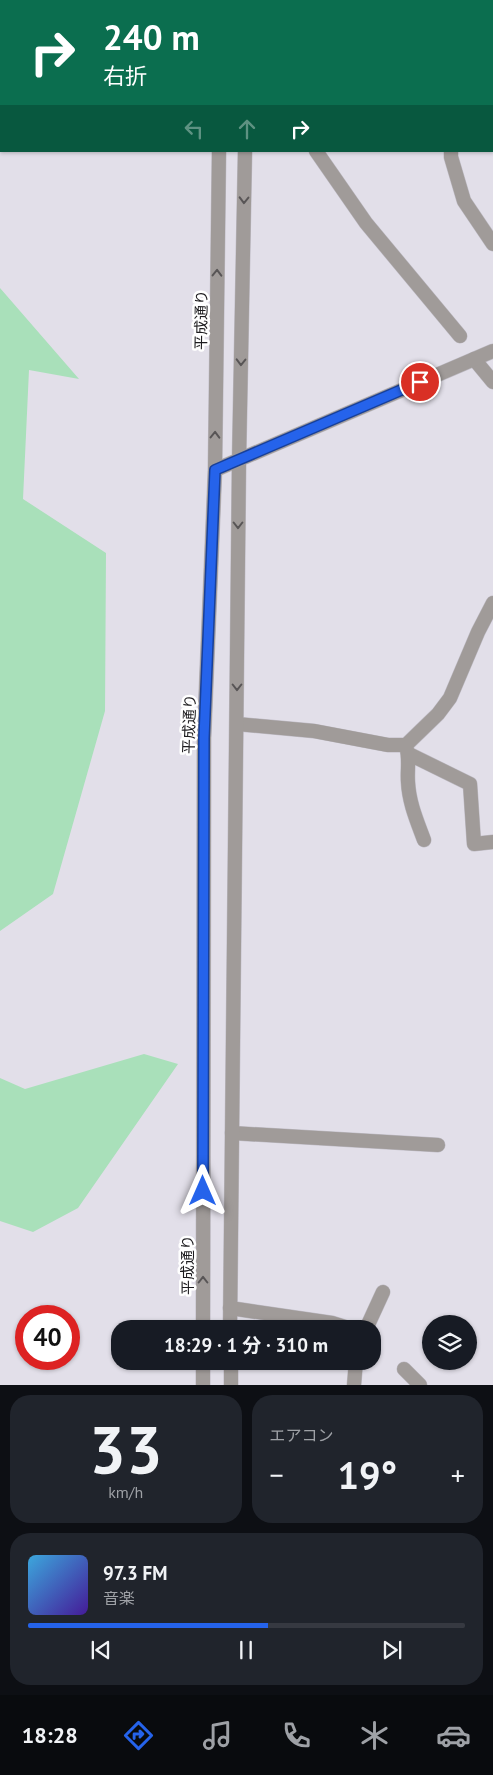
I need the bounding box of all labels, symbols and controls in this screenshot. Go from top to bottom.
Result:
text: 240 m [103,14,200,60]
icon: right [20,20,85,85]
text: 右折 [103,62,147,90]
icon: left [180,115,208,143]
icon: ahead [233,115,261,143]
icon: right [286,115,314,143]
one-way arrow [239,196,249,204]
one-way arrow [212,268,222,276]
street label: 平成通り [191,290,211,350]
one-way arrow [235,359,246,367]
pin [399,361,441,403]
icon: arrive [406,368,434,396]
one-way arrow [210,431,220,438]
one-way arrow [233,522,243,529]
one-way arrow [232,684,242,692]
street label: 平成通り [178,694,200,754]
position arrow [176,1164,228,1216]
street label: 平成通り [178,1235,197,1295]
one-way arrow [198,1276,208,1284]
speed limit sign: 40 [15,1305,80,1370]
map controls [422,1315,477,1370]
button: layers [422,1315,477,1370]
text: 18:29 · 1 分 · 310 m [164,1333,328,1357]
text: 33 [89,1407,163,1491]
text: エアコン [270,1425,334,1445]
text: 19° [337,1450,397,1499]
text: − [270,1456,284,1493]
text: + [451,1456,465,1493]
text: km/h [108,1482,143,1502]
text: 97.3 FM [103,1561,167,1585]
text: 音楽 [103,1588,135,1608]
icon: previous [87,1636,115,1664]
icon: pause [232,1636,260,1664]
icon: next [378,1636,406,1664]
icon: directions [121,1718,156,1753]
icon: music [200,1718,235,1753]
icon: phone [279,1718,314,1753]
icon: climate [357,1718,392,1753]
icon: car [436,1718,471,1753]
text: 18:28 [22,1721,78,1749]

